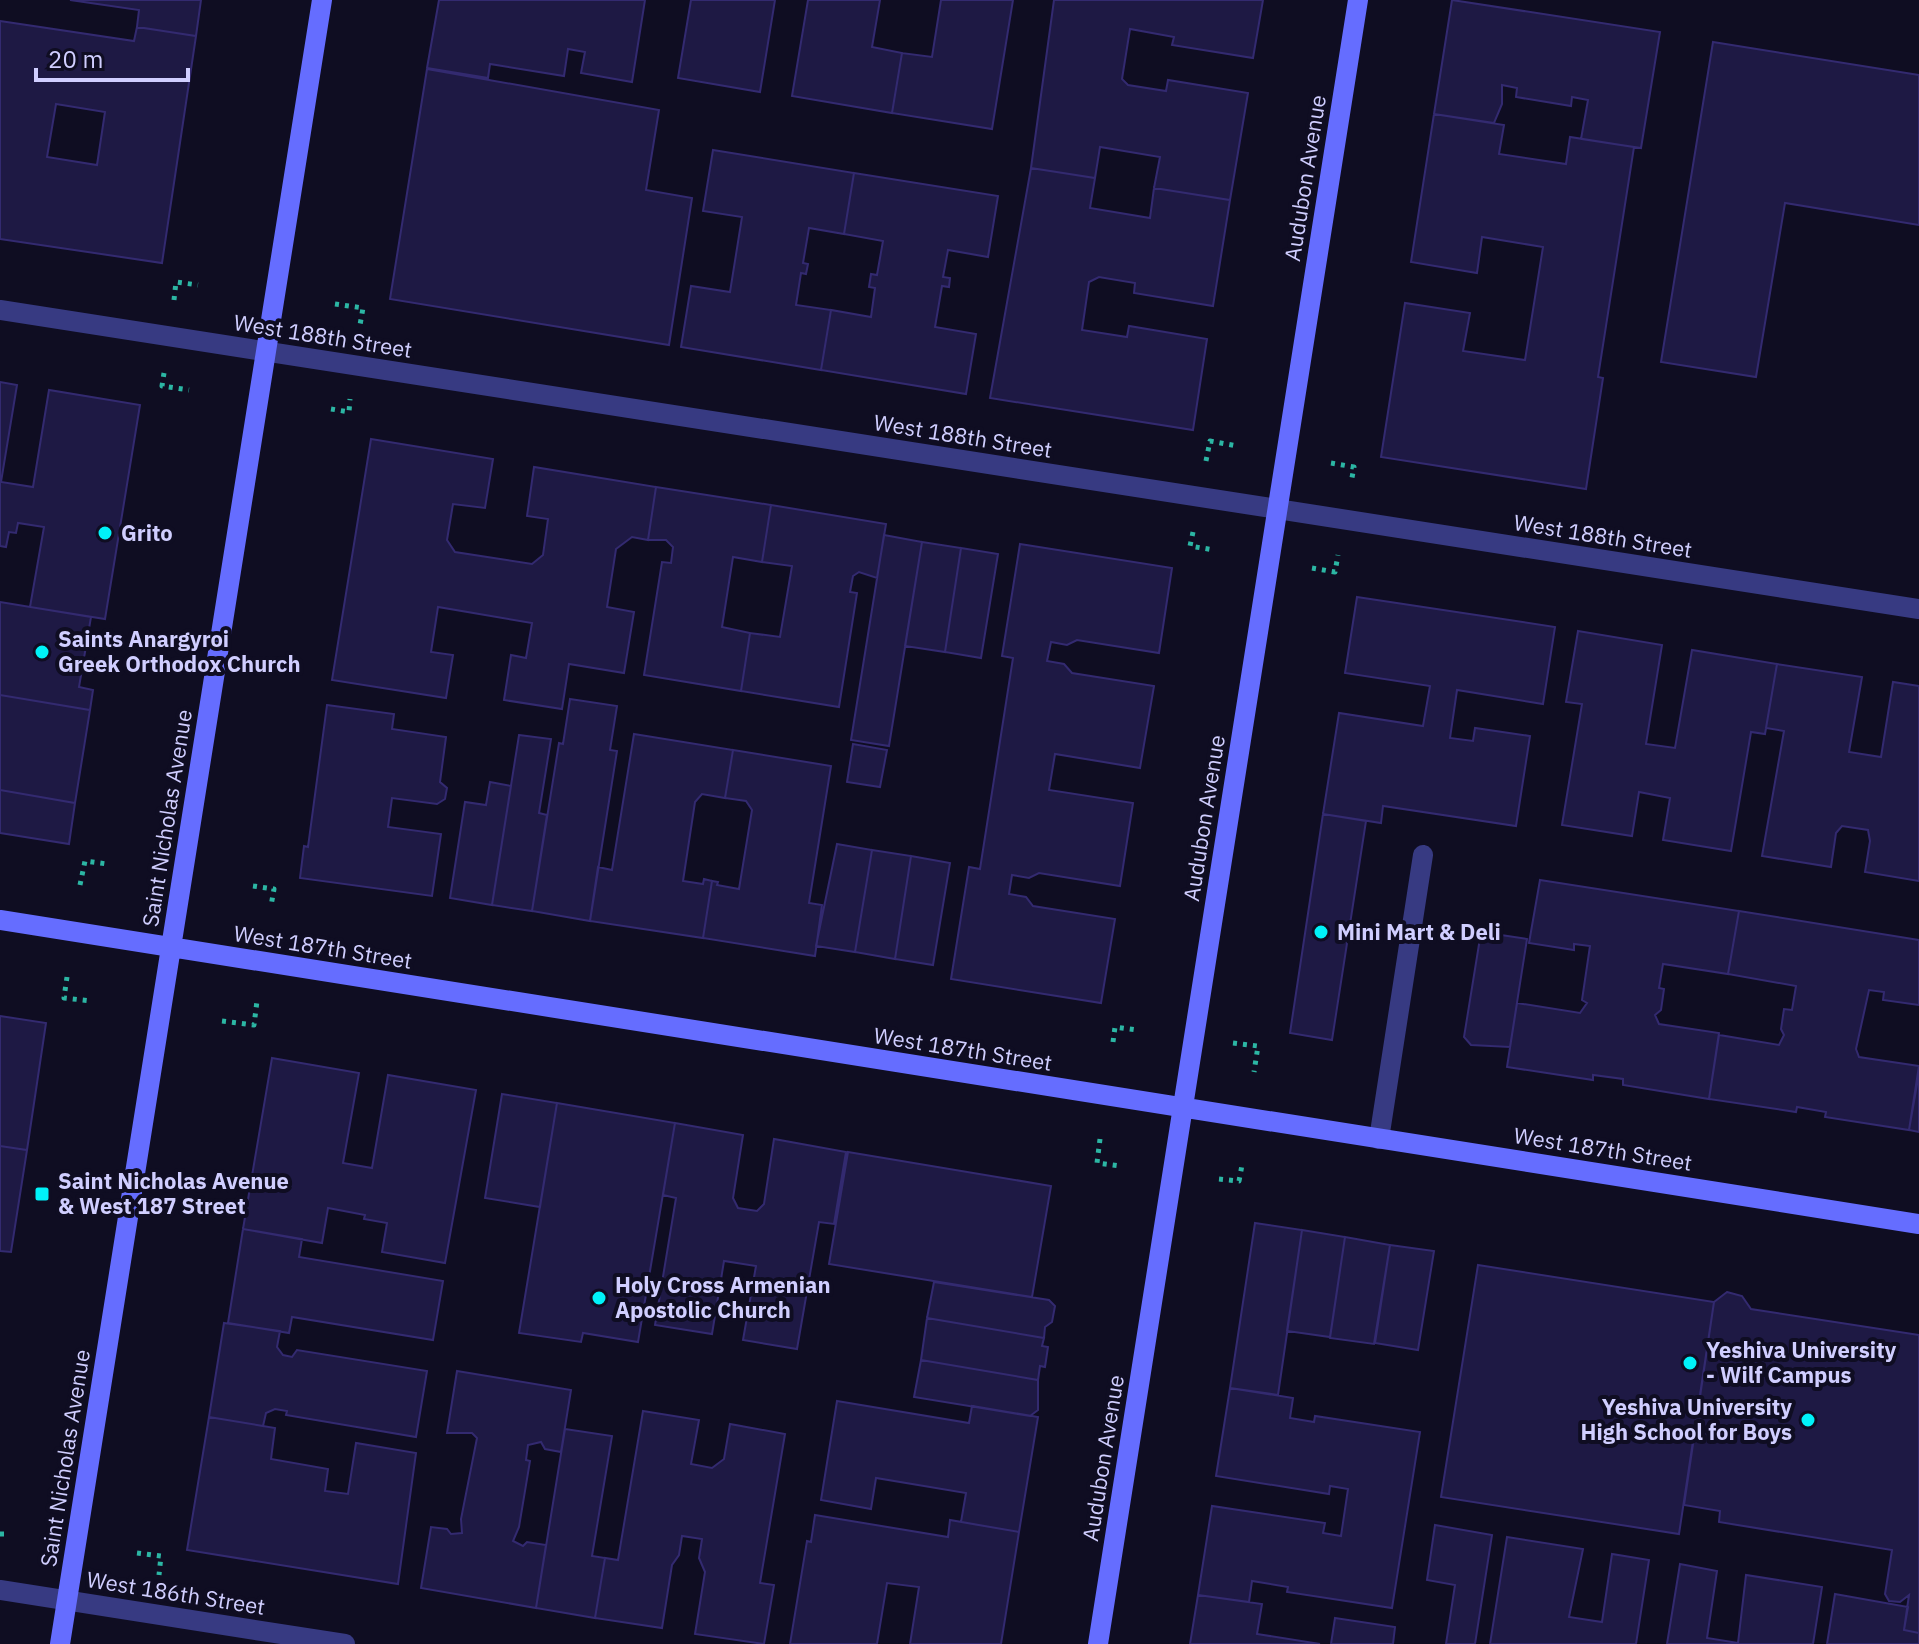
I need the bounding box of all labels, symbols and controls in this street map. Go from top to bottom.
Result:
scale bar [36,32,188,82]
text: 20 m [48,43,103,75]
street label: Audubon Avenue [1277,93,1332,263]
street label: West 188th Street [232,307,414,364]
street label: West 188th Street [872,407,1054,464]
street label: West 188th Street [1512,507,1694,564]
place label: Grito [121,518,173,547]
marker: Grito [96,524,114,542]
place label: Saints Anargyroi Greek Orthodox Church [58,624,301,678]
marker: Saints Anargyroi Greek Orthodox Church [33,643,51,661]
street label: Saint Nicholas Avenue [135,707,198,929]
street label: Audubon Avenue [1176,733,1231,903]
place label: Mini Mart & Deli [1337,917,1501,946]
street label: West 187th Street [232,918,414,975]
marker: Mini Mart & Deli [1312,923,1330,941]
street label: West 187th Street [872,1020,1054,1077]
street label: West 187th Street [1512,1120,1694,1177]
place label: Saint Nicholas Avenue & West 187 Street [58,1166,289,1220]
marker: Saint Nicholas Avenue & West 187 Street [33,1185,51,1203]
place label: Holy Cross Armenian Apostolic Church [615,1270,831,1324]
marker: Holy Cross Armenian Apostolic Church [590,1289,608,1307]
place label: Yeshiva University - Wilf Campus [1706,1335,1897,1389]
street label: Saint Nicholas Avenue [33,1347,96,1569]
marker: Yeshiva University - Wilf Campus [1681,1354,1699,1372]
street label: Audubon Avenue [1075,1373,1130,1543]
place label: Yeshiva University High School for Boys [1581,1392,1792,1446]
marker: Yeshiva University High School for Boys [1799,1411,1817,1429]
street label: West 186th Street [85,1564,267,1621]

